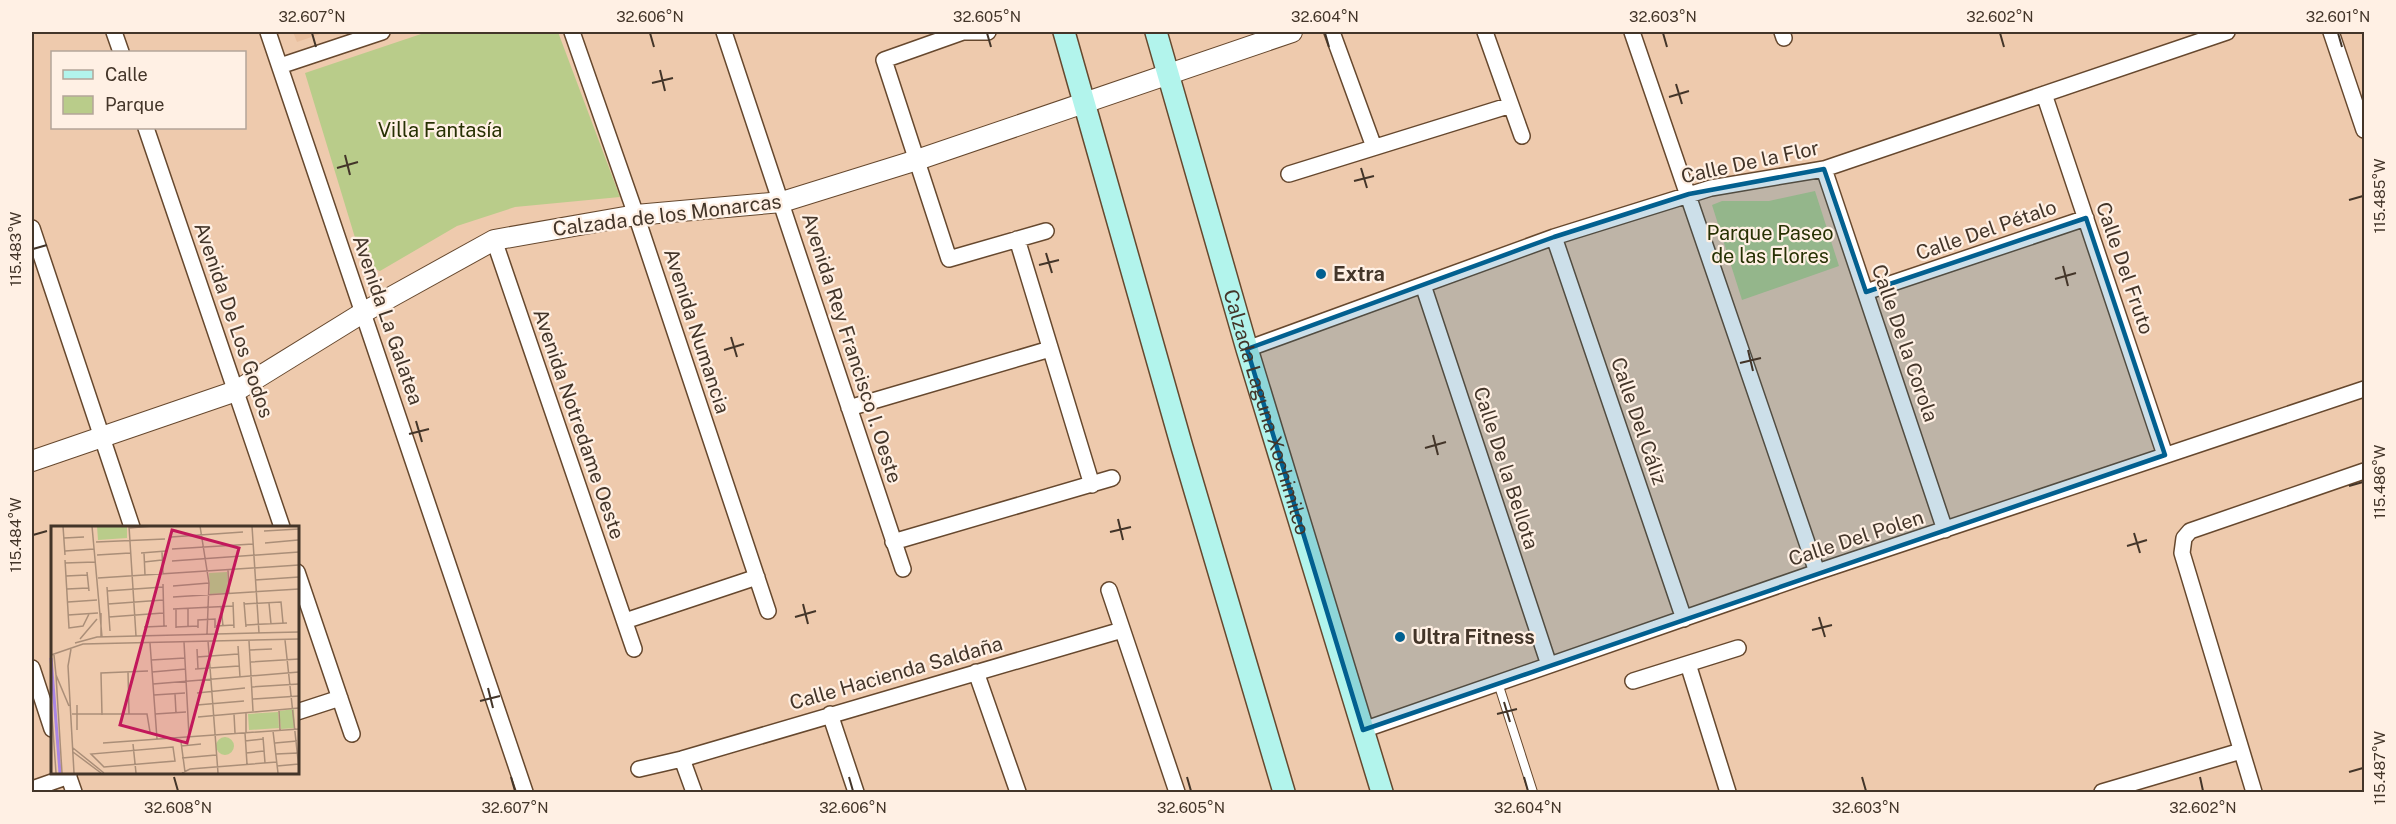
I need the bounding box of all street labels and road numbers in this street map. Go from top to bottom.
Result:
street label: Calle De la Flor [1679,136,1821,188]
street label: Calzada de los Monarcas [551,189,783,241]
street label: Calle Del Pétalo [1912,195,2060,265]
street label: Calle Del Fruto [2091,199,2159,337]
street label: Avenida Rey Francisco I. Oeste [797,210,907,486]
street label: Avenida De Los Godos [189,219,279,421]
street label: Avenida La Galatea [348,232,428,408]
street label: Avenida Numancia [659,246,735,416]
street label: Calle De la Corola [1867,261,1943,425]
street label: Calzada Laguna Xochimilco [1219,287,1315,538]
street label: Avenida Notredame Oeste [528,306,630,542]
street label: Calle Del Cáliz [1606,354,1672,488]
street label: Calle De la Bellota [1468,384,1544,552]
street label: Calle Del Polen [1785,505,1927,571]
street label: Calle Hacienda Saldaña [787,631,1005,715]

